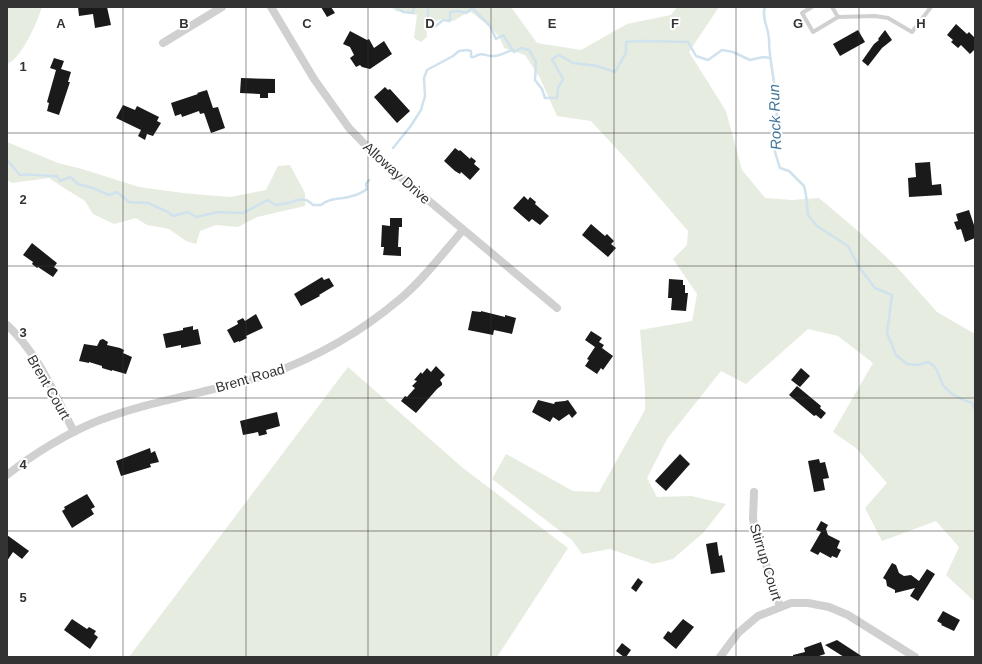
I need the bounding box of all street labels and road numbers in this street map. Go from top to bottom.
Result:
street label: Alloway Drive [360,139,434,207]
street label: Brent Court [24,352,74,422]
street label: Brent Road [214,361,286,395]
street label: Stirrup Court [747,522,785,602]

